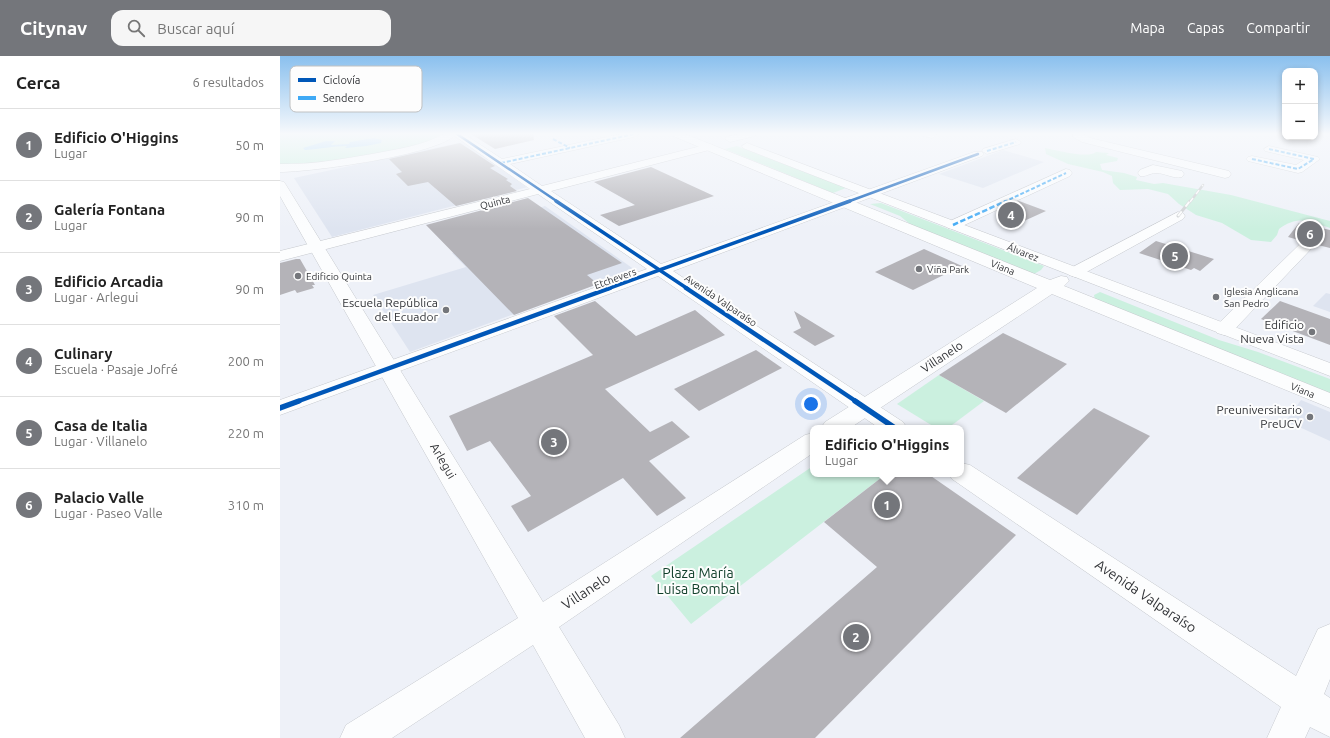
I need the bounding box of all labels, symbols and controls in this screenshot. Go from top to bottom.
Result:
search box [111,10,391,46]
text: Citynav [20,17,87,39]
icon: search [125,17,147,39]
text: Buscar aquí [157,20,234,37]
text: Mapa [1130,20,1165,36]
text: Capas [1187,20,1224,36]
text: Compartir [1246,20,1310,36]
legend [290,66,422,112]
map controls [1282,68,1318,140]
button: + [1282,68,1318,104]
text: Cerca [16,73,61,92]
text: Ciclovía [323,74,361,86]
text: 6 resultados [193,75,264,89]
text: Sendero [323,92,364,104]
button: − [1282,104,1318,140]
text: Edificio O'Higgins [54,129,179,146]
text: 1 [25,138,33,152]
text: 50 m [235,138,264,152]
text: Lugar [54,146,87,160]
street label: Quinta [479,193,511,212]
pin: 4 [998,200,1024,230]
text: Galería Fontana [54,201,165,218]
text: 2 [25,210,33,224]
text: 90 m [235,210,264,224]
text: Lugar [54,218,87,232]
pin: 6 [1297,219,1323,249]
street label: Álvarez [1005,240,1041,264]
pin: 5 [1162,241,1188,271]
street label: Viana [989,258,1017,277]
marker: Viña Park [914,264,924,274]
place label: Viña Park [927,264,969,275]
street label: Etchevers [593,266,638,291]
marker: Edificio Quinta [293,271,303,281]
place label: Edificio Quinta [306,271,372,282]
street label: Avenida Valparaíso [683,272,759,329]
text: Edificio Arcadia [54,273,163,290]
text: 3 [25,282,33,296]
text: 90 m [235,282,264,296]
place label: Iglesia Anglicana San Pedro [1224,286,1298,309]
text: Lugar · Arlegui [54,290,138,304]
marker: Iglesia Anglicana San Pedro [1211,292,1221,302]
place label: Escuela República del Ecuador [342,296,438,323]
marker: Escuela República del Ecuador [441,305,451,315]
place label: Edificio Nueva Vista [1240,318,1304,345]
marker: Edificio Nueva Vista [1307,327,1317,337]
street label: Villanelo [918,338,965,375]
text: Culinary [54,345,112,362]
text: 4 [25,354,33,368]
text: 200 m [228,354,264,368]
text: Escuela · Pasaje Jofré [54,362,178,376]
street label: Viana [1289,381,1317,400]
your location [801,394,821,414]
place label: Preuniversitario PreUCV [1217,403,1302,430]
marker: Preuniversitario PreUCV [1305,412,1315,422]
text: Casa de Italia [54,417,148,434]
popup [810,425,964,477]
text: 5 [25,426,33,440]
text: 220 m [228,426,264,440]
pin: 3 [541,427,567,457]
text: Lugar · Villanelo [54,434,147,448]
text: Edificio O'Higgins [825,436,949,453]
street label: Arlegui [428,441,459,481]
text: Lugar [825,453,858,467]
text: Palacio Valle [54,489,144,506]
pin: 1 [874,490,900,520]
text: 6 [25,498,33,512]
text: 310 m [228,498,264,512]
text: Lugar · Paseo Valle [54,506,163,520]
street label: Avenida Valparaíso [1092,556,1200,636]
park label: Plaza María Luisa Bombal [656,565,740,597]
street label: Villanelo [559,569,613,613]
pin: 2 [843,622,869,652]

